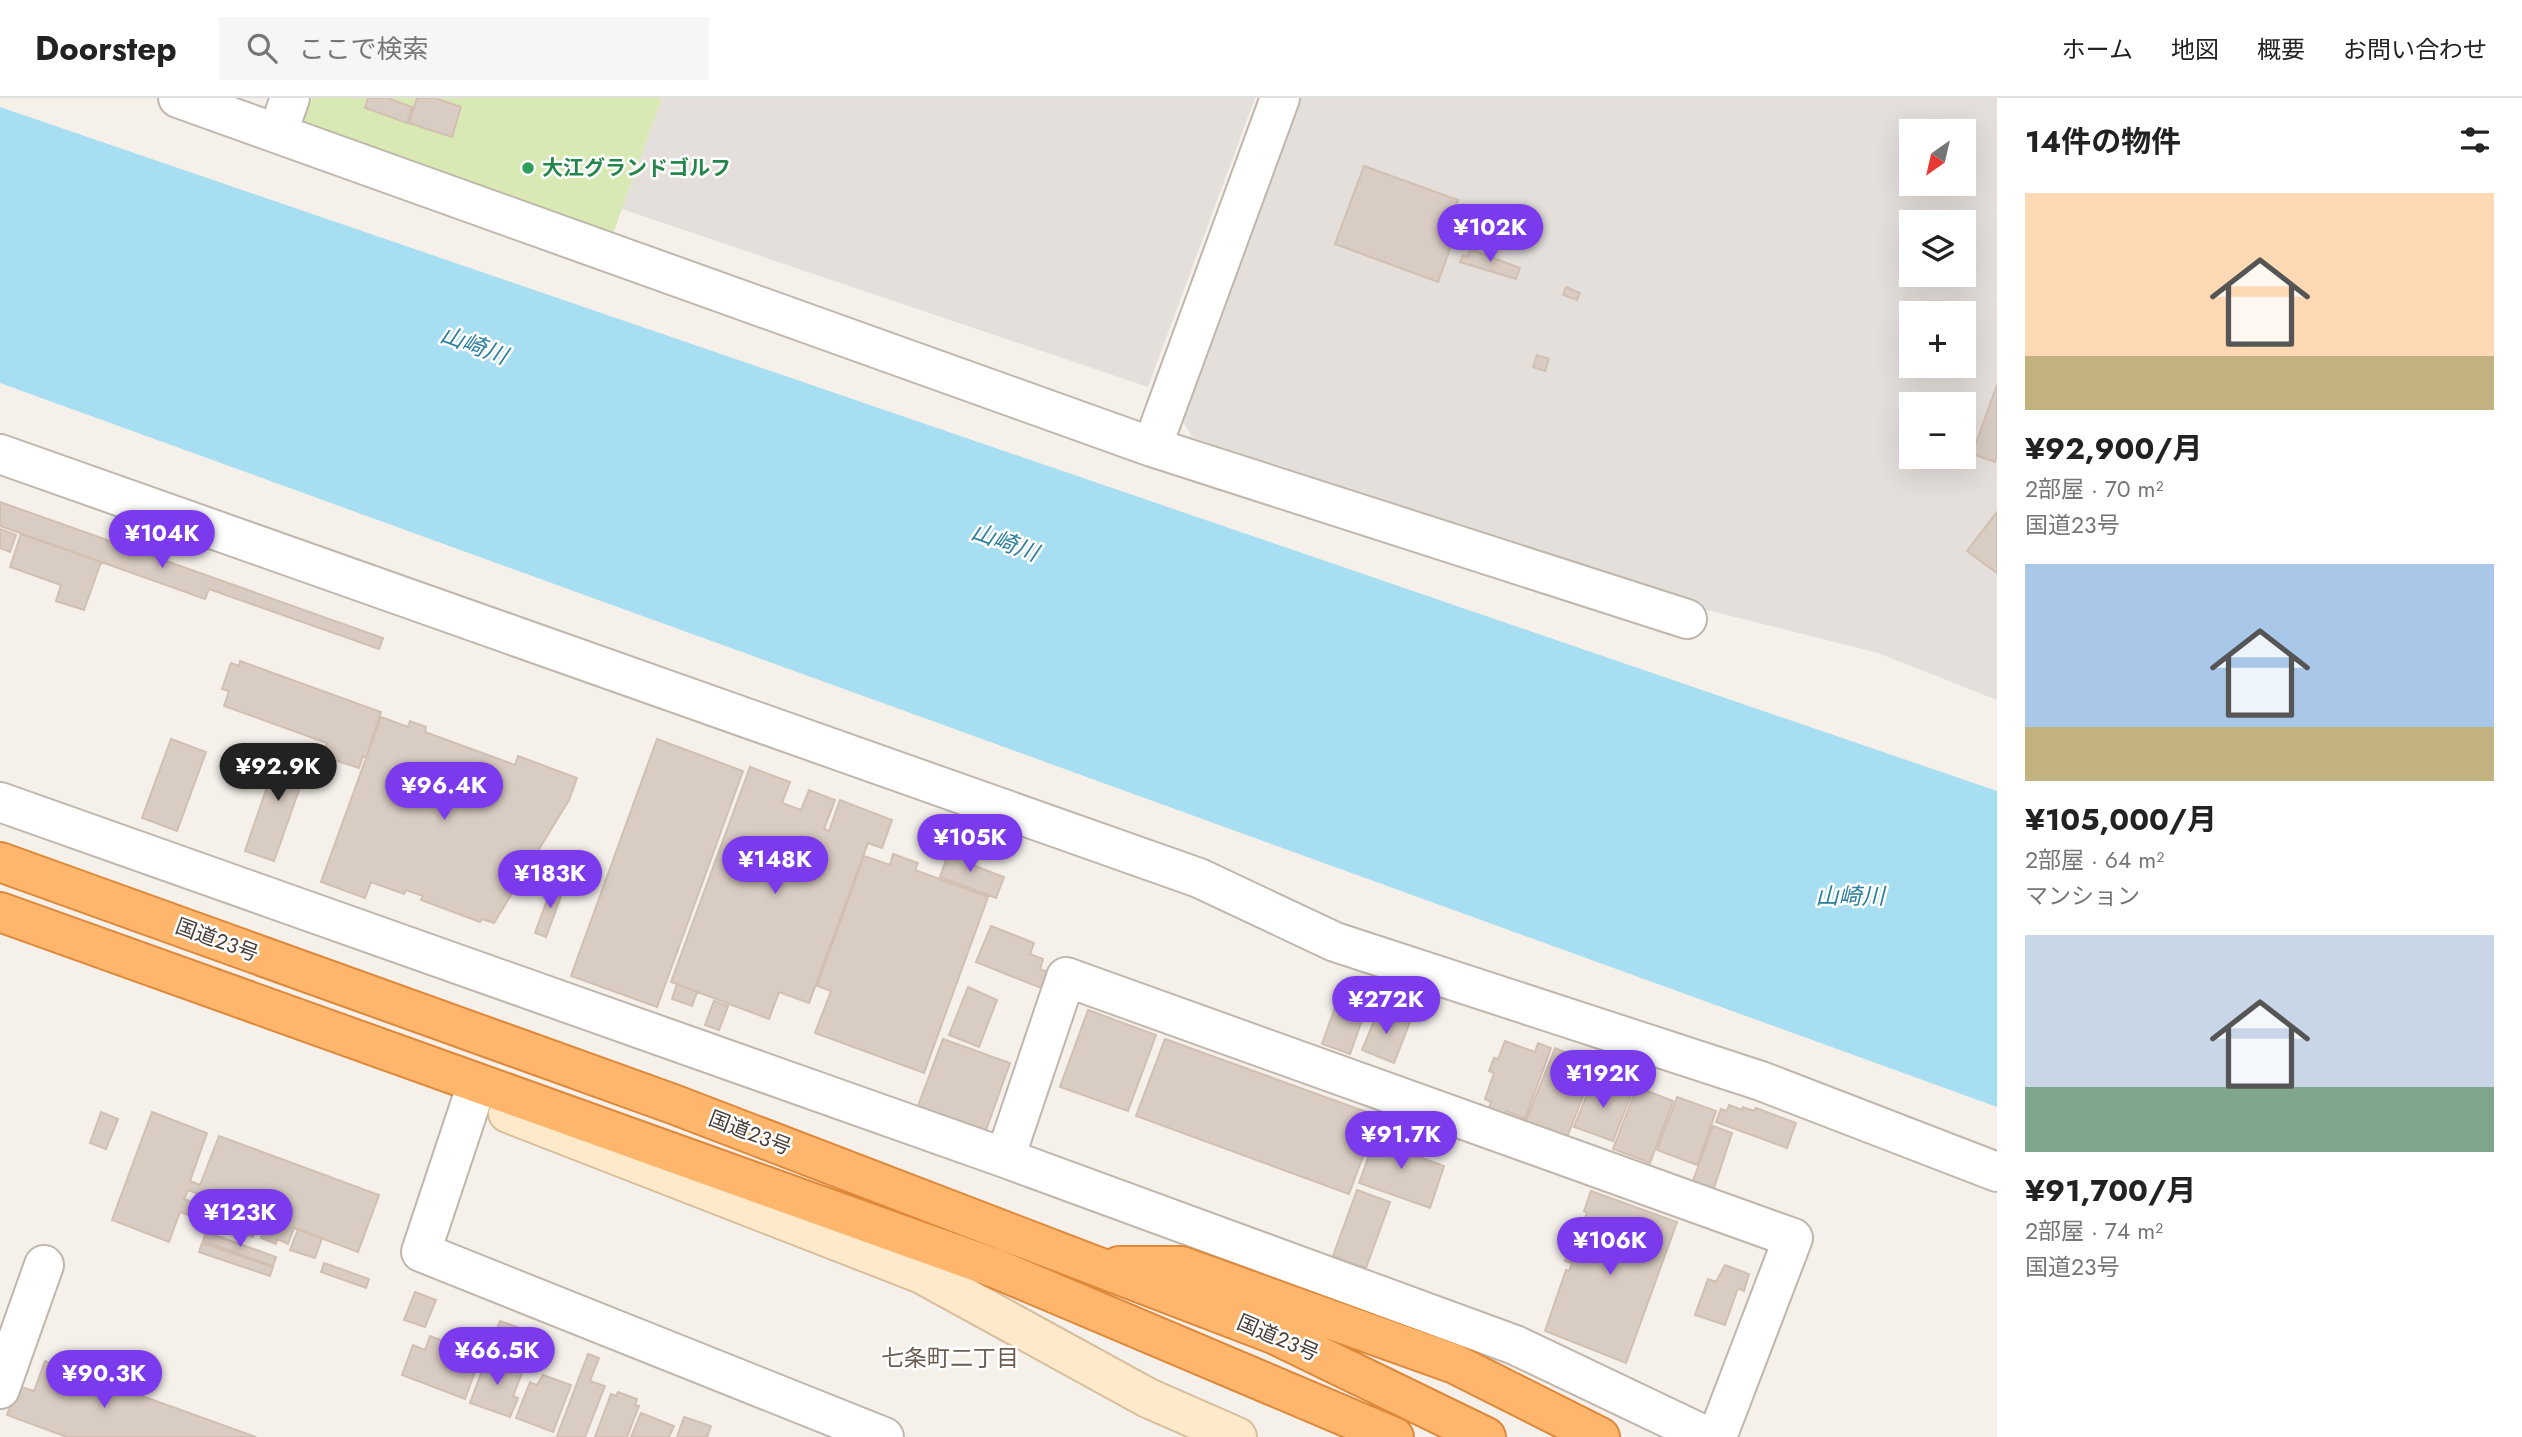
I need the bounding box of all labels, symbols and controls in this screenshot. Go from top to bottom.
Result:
search box [219,17,709,80]
text: Doorstep [35,25,177,72]
icon: search [243,29,281,67]
text: ここで検索 [299,30,429,68]
text: ホーム [2062,32,2133,67]
text: 地図 [2171,32,2219,67]
text: 概要 [2257,32,2305,67]
text: お問い合わせ [2343,32,2487,67]
north arrow [1899,119,1976,196]
map controls [1899,119,1976,469]
text: 14件の物件 [2025,120,2181,163]
icon: filters [2456,121,2494,159]
place label: 大江グランドゴルフ [542,153,731,183]
marker: 大江グランドゴルフ [520,160,536,176]
pin: ¥102K [1441,204,1539,264]
text: ¥102K [1453,210,1527,244]
button: layers [1899,210,1976,287]
icon: home [2197,239,2323,365]
button: + [1899,301,1976,378]
water label: 山崎川 [436,317,515,374]
button: − [1899,392,1976,469]
text: ¥92,900/月 [2025,427,2203,470]
text: 2部屋 · 70 m² [2025,472,2163,506]
text: 国道23号 [2025,508,2120,542]
pin: ¥104K [113,510,211,570]
water label: 山崎川 [967,514,1046,571]
text: ¥104K [125,516,199,550]
icon: home [2197,610,2323,736]
pin: ¥92.9K [221,744,335,803]
text: ¥92.9K [236,749,320,783]
pin: ¥96.4K [387,762,501,822]
text: ¥96.4K [401,768,487,802]
text: ¥105,000/月 [2025,798,2217,841]
pin: ¥105K [921,814,1019,874]
text: ¥105K [933,820,1007,854]
pin: ¥148K [726,836,824,896]
text: ¥148K [738,842,812,876]
text: 2部屋 · 64 m² [2025,843,2164,877]
pin: ¥183K [501,850,599,910]
text: ¥183K [514,856,586,890]
water label: 山崎川 [1816,879,1888,913]
text: マンション [2025,879,2140,913]
street label: 国道23号 [171,911,263,969]
pin: ¥272K [1337,976,1435,1036]
icon: home [2197,981,2323,1107]
text: ¥272K [1348,982,1424,1016]
pin: ¥192K [1554,1051,1652,1110]
text: ¥192K [1566,1056,1640,1090]
street label: 国道23号 [704,1104,796,1162]
pin: ¥91.7K [1344,1112,1458,1171]
text: ¥91.7K [1361,1117,1441,1151]
text: ¥91,700/月 [2025,1169,2196,1212]
pin: ¥123K [191,1190,289,1249]
text: ¥123K [204,1195,276,1229]
text: 2部屋 · 74 m² [2025,1214,2163,1248]
pin: ¥106K [1561,1218,1659,1277]
text: ¥106K [1573,1223,1647,1257]
text: 国道23号 [2025,1250,2120,1284]
street label: 国道23号 [1232,1307,1324,1369]
pin: ¥66.5K [440,1328,554,1387]
text: ¥66.5K [455,1333,539,1367]
district label: 七条町二丁目 [881,1341,1019,1375]
pin: ¥90.3K [47,1350,161,1410]
text: ¥90.3K [62,1356,146,1390]

